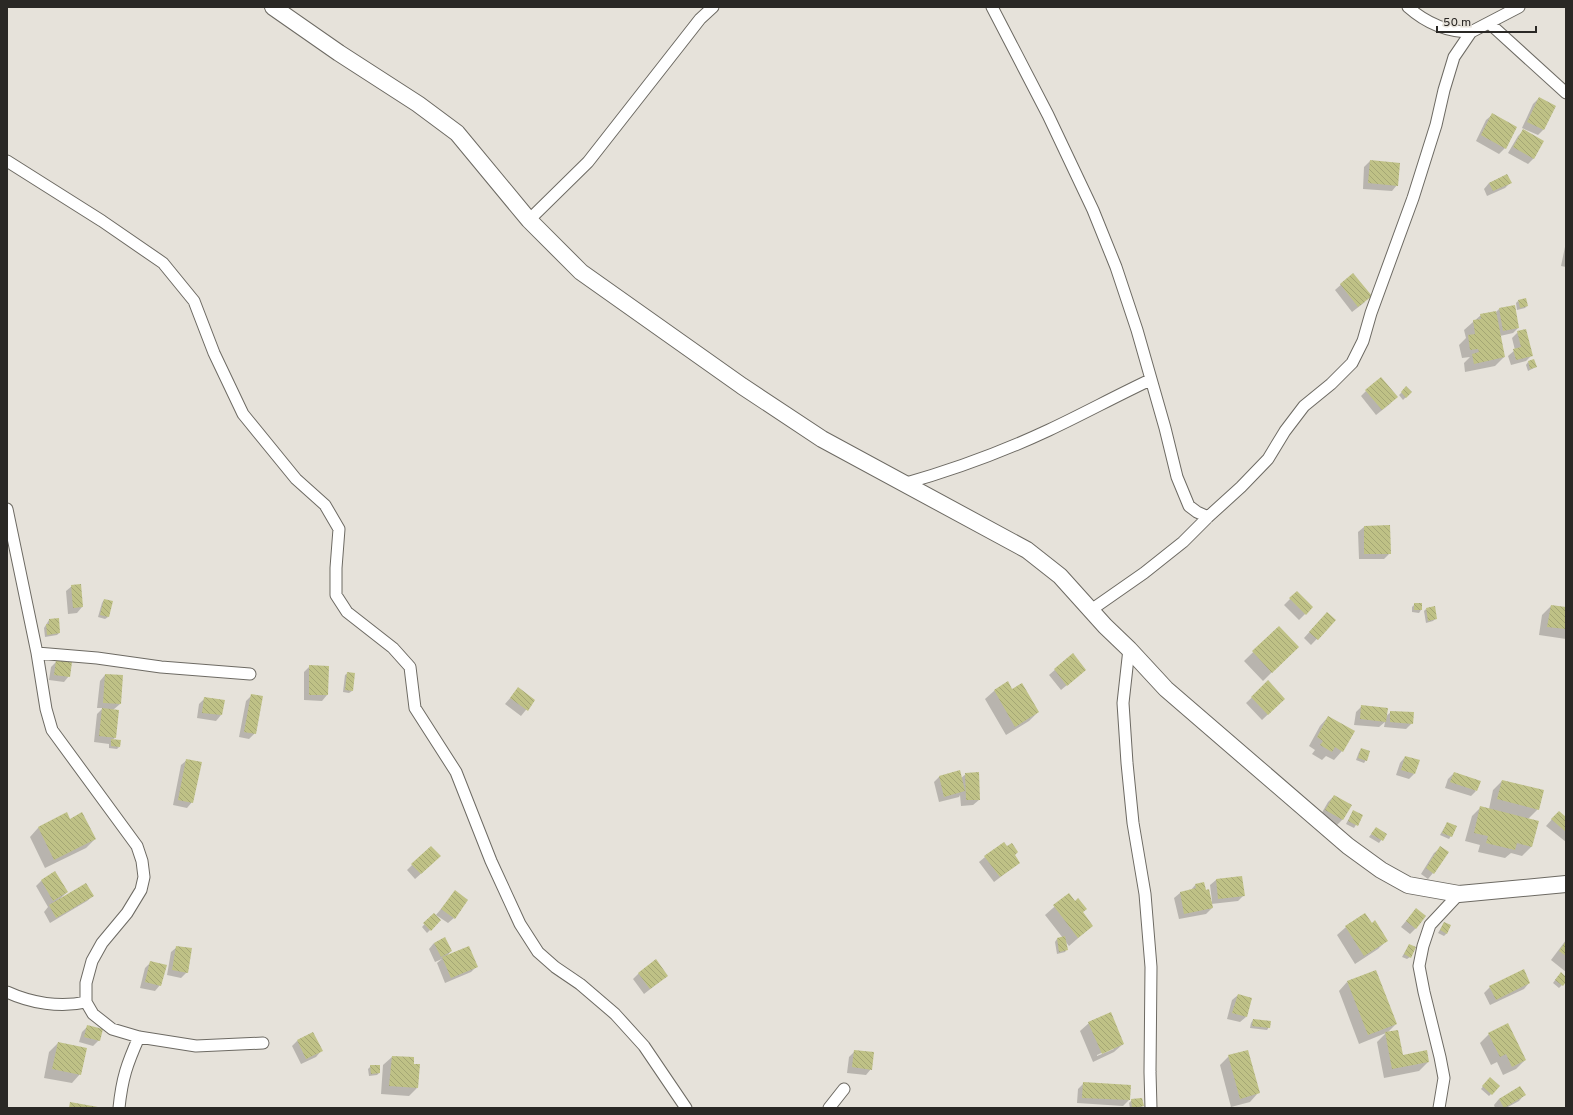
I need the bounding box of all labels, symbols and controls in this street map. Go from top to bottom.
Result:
scale bar [1437,8,1536,34]
text: 50 m [1443,15,1471,31]

